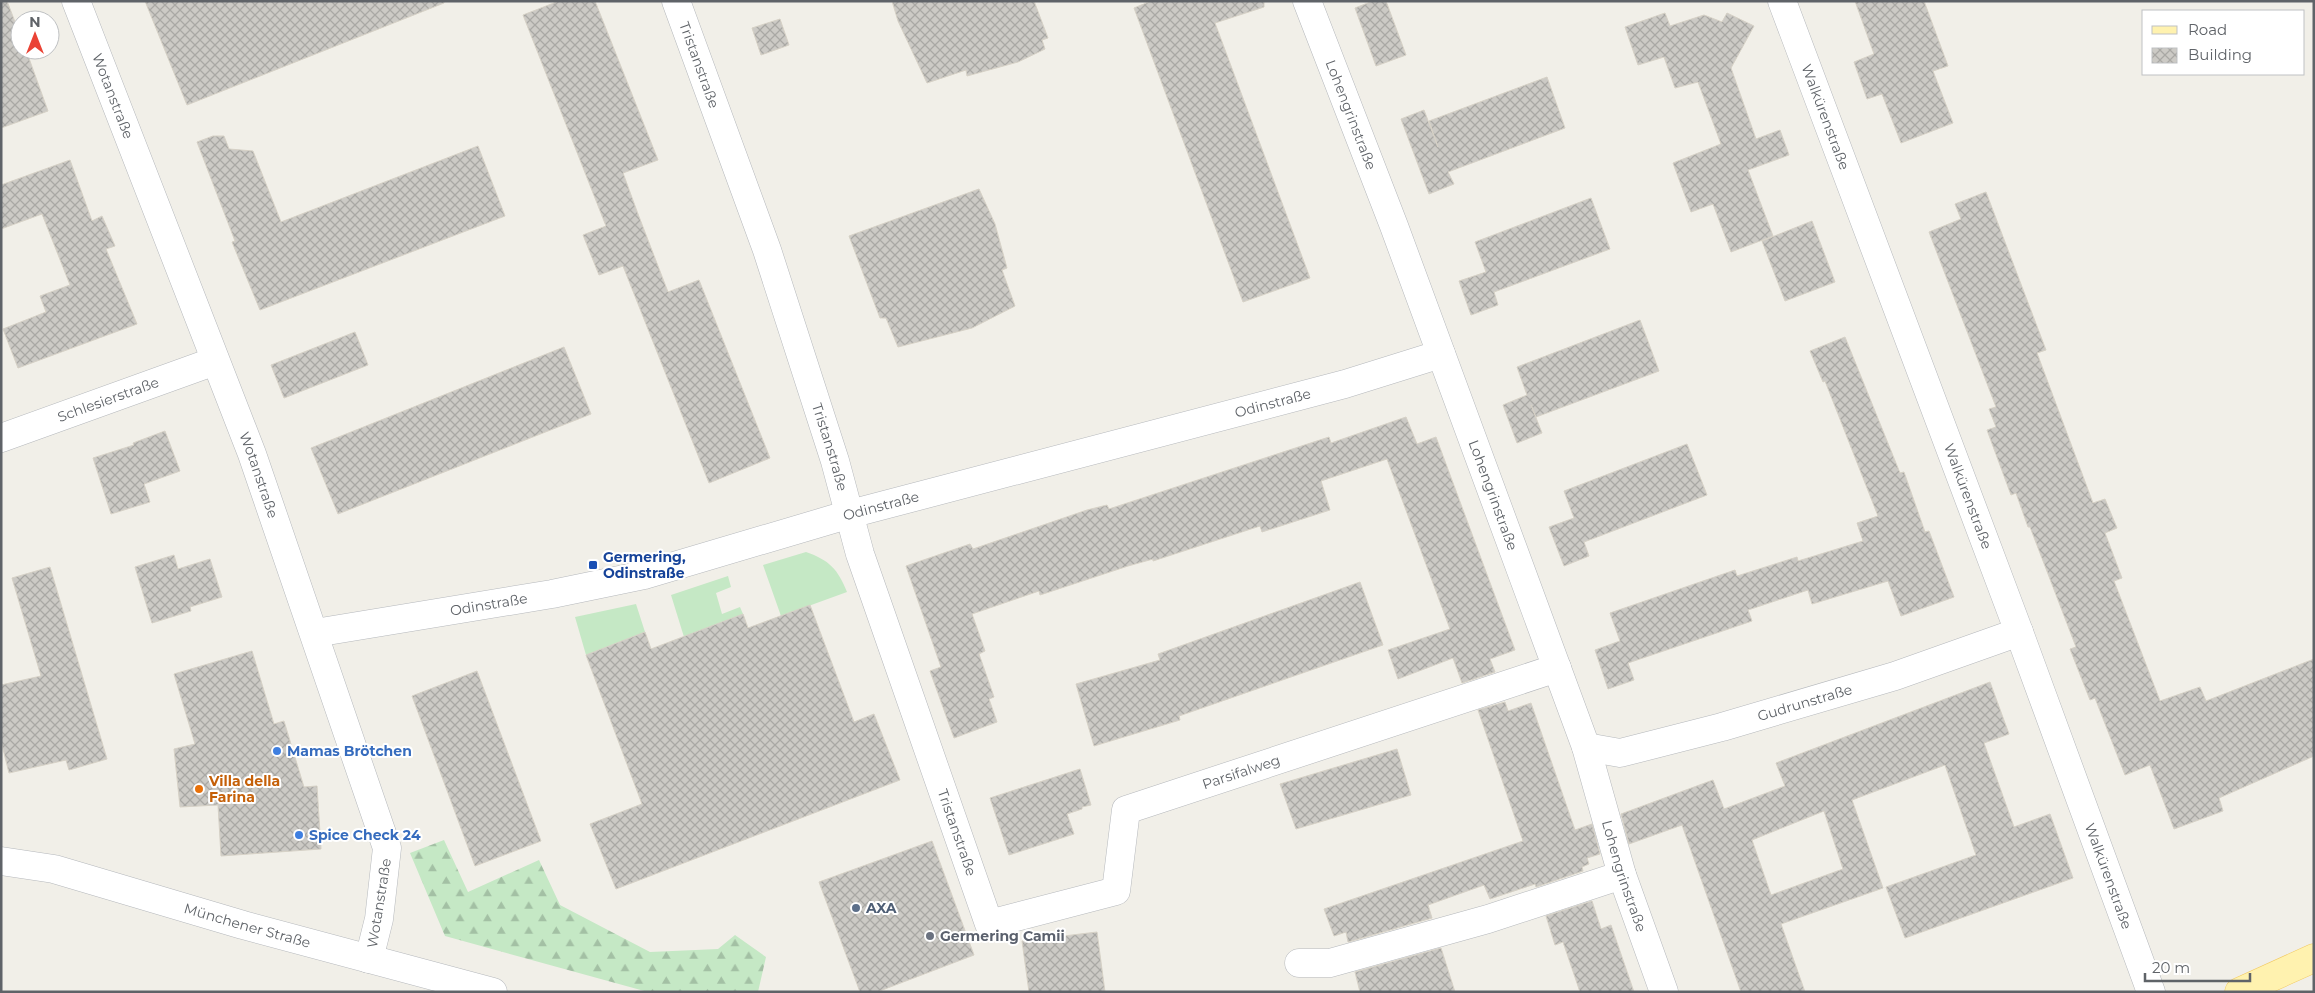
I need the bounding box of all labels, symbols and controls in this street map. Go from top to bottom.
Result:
north arrow [10,10,60,60]
legend [2142,10,2305,75]
text: N [29,13,41,31]
street label: Tristanstraße [675,19,723,111]
text: Road [2188,20,2227,39]
text: Building [2188,45,2252,64]
street label: Wotanstraße [88,51,138,141]
street label: Lohengrinstraße [1322,57,1380,172]
street label: Walkürenstraße [1798,62,1854,172]
street label: Schlesierstraße [55,373,161,426]
street label: Odinstraße [1233,384,1313,422]
street label: Tristanstraße [808,401,852,493]
street label: Wotanstraße [235,429,282,520]
street label: Lohengrinstraße [1465,437,1522,553]
street label: Walkürenstraße [1940,441,1996,552]
street label: Odinstraße [841,487,921,525]
place label: Germering, Odinstraße [603,548,686,582]
marker: Germering, Odinstraße [587,559,599,571]
street label: Odinstraße [449,589,529,620]
street label: Gudrunstraße [1755,680,1854,725]
place label: Mamas Brötchen [287,742,412,760]
marker: Mamas Brötchen [271,745,283,757]
street label: Parsifalweg [1200,751,1282,793]
place label: Villa della Farina [208,772,280,806]
marker: Villa della Farina [193,783,205,795]
street label: Tristanstraße [934,787,981,878]
street label: Lohengrinstraße [1598,818,1651,934]
street label: Walkürenstraße [2081,821,2136,932]
place label: Spice Check 24 [309,826,421,844]
marker: Spice Check 24 [293,829,305,841]
street label: Wotanstraße [363,857,395,949]
street label: Münchener Straße [182,899,313,952]
place label: AXA [865,899,897,917]
marker: AXA [850,902,862,914]
place label: Germering Camii [940,927,1065,945]
marker: Germering Camii [924,930,936,942]
scale bar [2145,950,2250,982]
text: 20 m [2152,958,2190,977]

